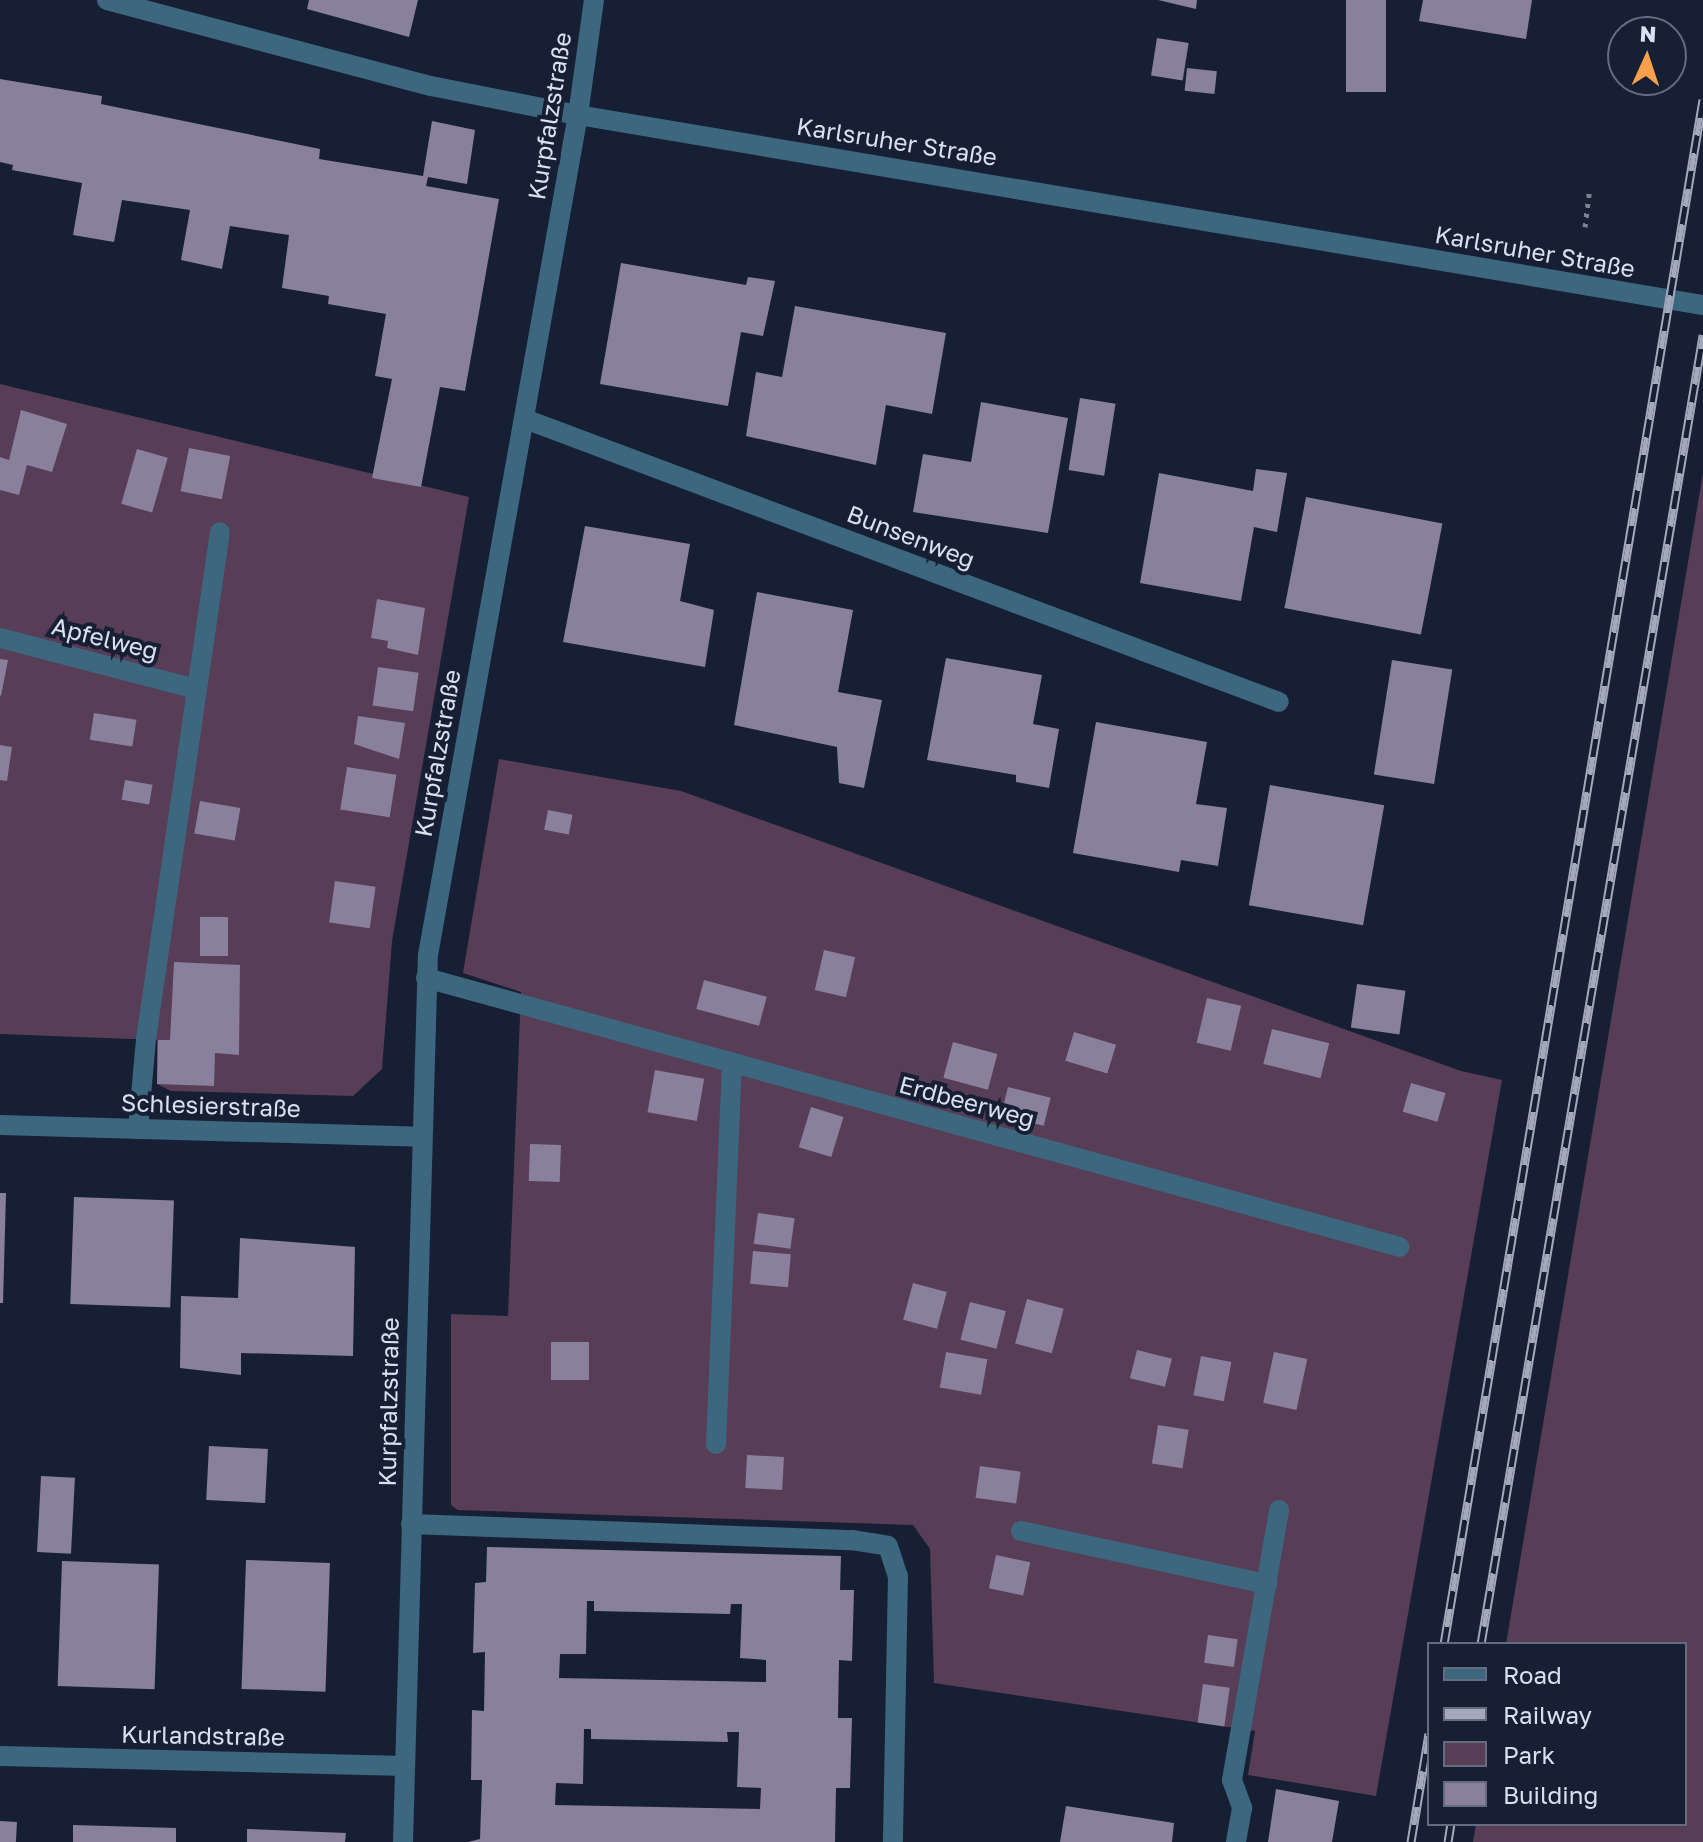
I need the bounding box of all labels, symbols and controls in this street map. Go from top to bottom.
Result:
north arrow [1607,16,1687,96]
text: N [1639,20,1657,47]
street label: Kurpfalzstraße [522,30,576,202]
street label: Karlsruher Straße [795,111,999,171]
street label: Karlsruher Straße [1433,219,1637,283]
street label: Bunsenweg [843,498,979,574]
street label: Apfelweg [49,611,161,665]
street label: Kurpfalzstraße [408,667,466,839]
street label: Erdbeerweg [896,1069,1038,1133]
street label: Schlesierstraße [121,1087,301,1123]
street label: Kurpfalzstraße [372,1317,404,1487]
legend [1427,1642,1687,1826]
text: Road [1503,1660,1562,1689]
text: Railway [1503,1700,1592,1729]
street label: Kurlandstraße [121,1719,285,1751]
text: Park [1503,1740,1555,1769]
text: Building [1503,1780,1598,1809]

